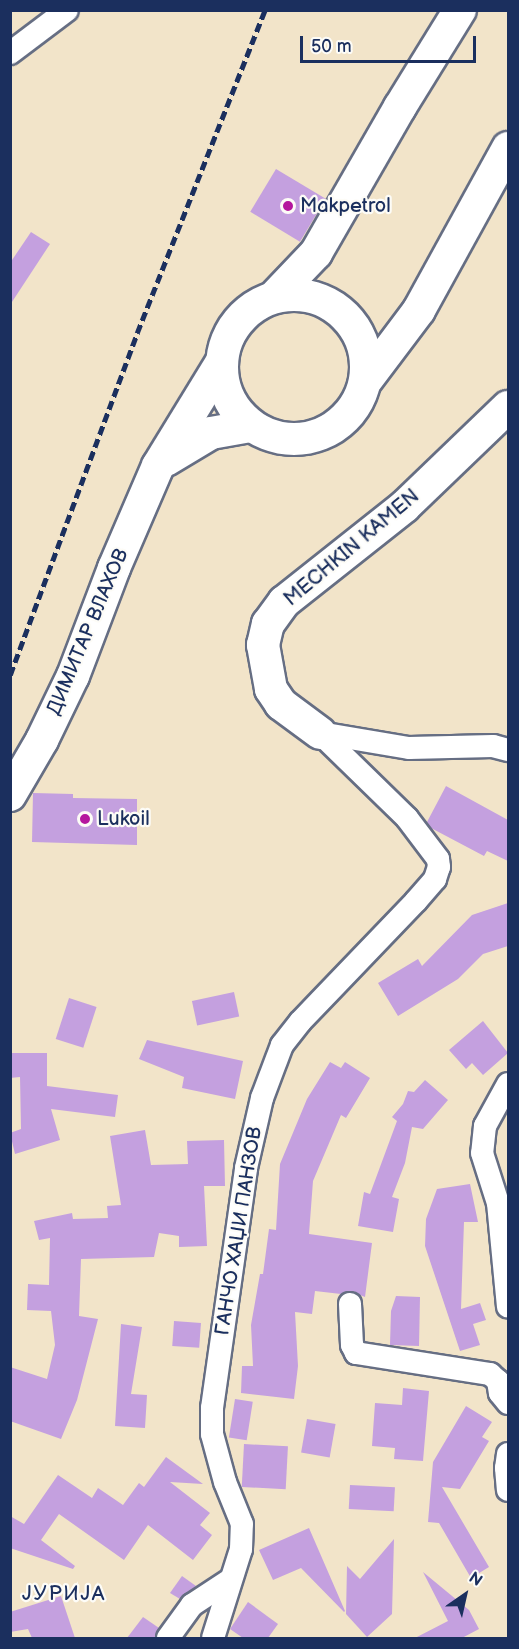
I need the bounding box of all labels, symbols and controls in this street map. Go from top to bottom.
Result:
scale bar [303,24,478,62]
text: 50 m [311,36,352,57]
place label: Makpetrol [300,194,391,218]
marker: Makpetrol [281,199,295,213]
street label: MECHKIN KAMEN [279,484,425,612]
street label: ДИМИТАР ВЛАХОВ [42,545,134,719]
place label: Lukoil [97,807,150,831]
marker: Lukoil [78,812,92,826]
street label: ГАНЧО ХАЏИ ПАНЗОВ [211,1125,267,1337]
north arrow [435,1565,495,1625]
text: N [465,1568,486,1591]
district label: ЈУРИЈА [22,1581,106,1607]

